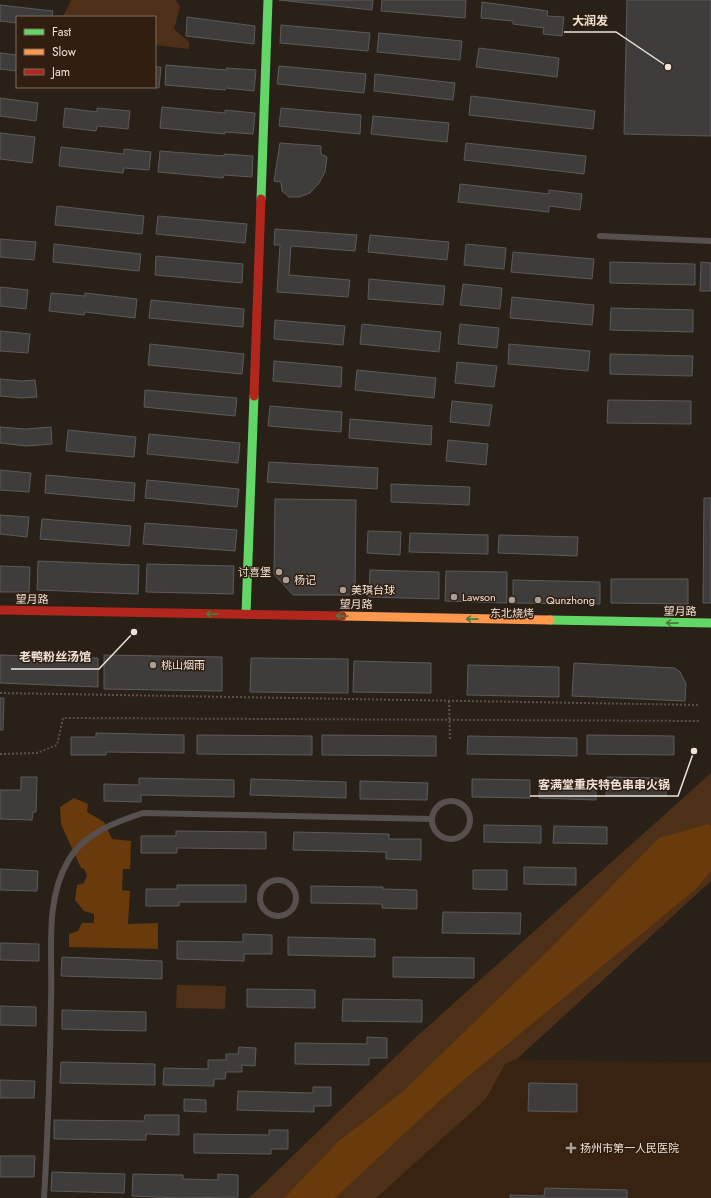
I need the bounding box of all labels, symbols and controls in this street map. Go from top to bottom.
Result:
callout: 大润发 [564,8,616,32]
text: 大润发 [572,12,608,30]
legend [16,16,156,88]
text: Fast [52,23,71,41]
text: Slow [52,43,77,61]
text: Jam [50,63,70,81]
place label: 讨喜堡 [238,564,271,580]
marker: 讨喜堡 [274,567,284,577]
place label: 杨记 [294,572,316,588]
marker: 杨记 [281,575,291,585]
place label: 美琪台球 [351,582,395,598]
marker: 美琪台球 [338,585,348,595]
place label: Lawson [462,589,496,605]
street label: 望月路 [15,591,49,607]
marker: Lawson [449,592,459,602]
place label: Qunzhong [546,592,595,608]
marker: 东北烧烤 [507,595,517,605]
marker: Qunzhong [533,595,543,605]
street label: 望月路 [339,596,373,612]
street label: 望月路 [663,603,697,619]
place label: 东北烧烤 [490,605,534,621]
one-way arrow [206,610,219,618]
one-way arrow [336,612,349,620]
one-way arrow [466,615,479,623]
one-way arrow [666,619,679,626]
callout: 老鸭粉丝汤馆 [11,645,99,669]
text: 老鸭粉丝汤馆 [19,648,91,666]
place label: 桃山烟雨 [161,657,205,673]
marker: 桃山烟雨 [148,660,158,670]
callout: 客满堂重庆特色串串火锅 [530,772,678,796]
text: 客满堂重庆特色串串火锅 [538,776,670,794]
place label: 扬州市第一人民医院 [580,1140,679,1156]
marker: 扬州市第一人民医院 [565,1142,577,1154]

